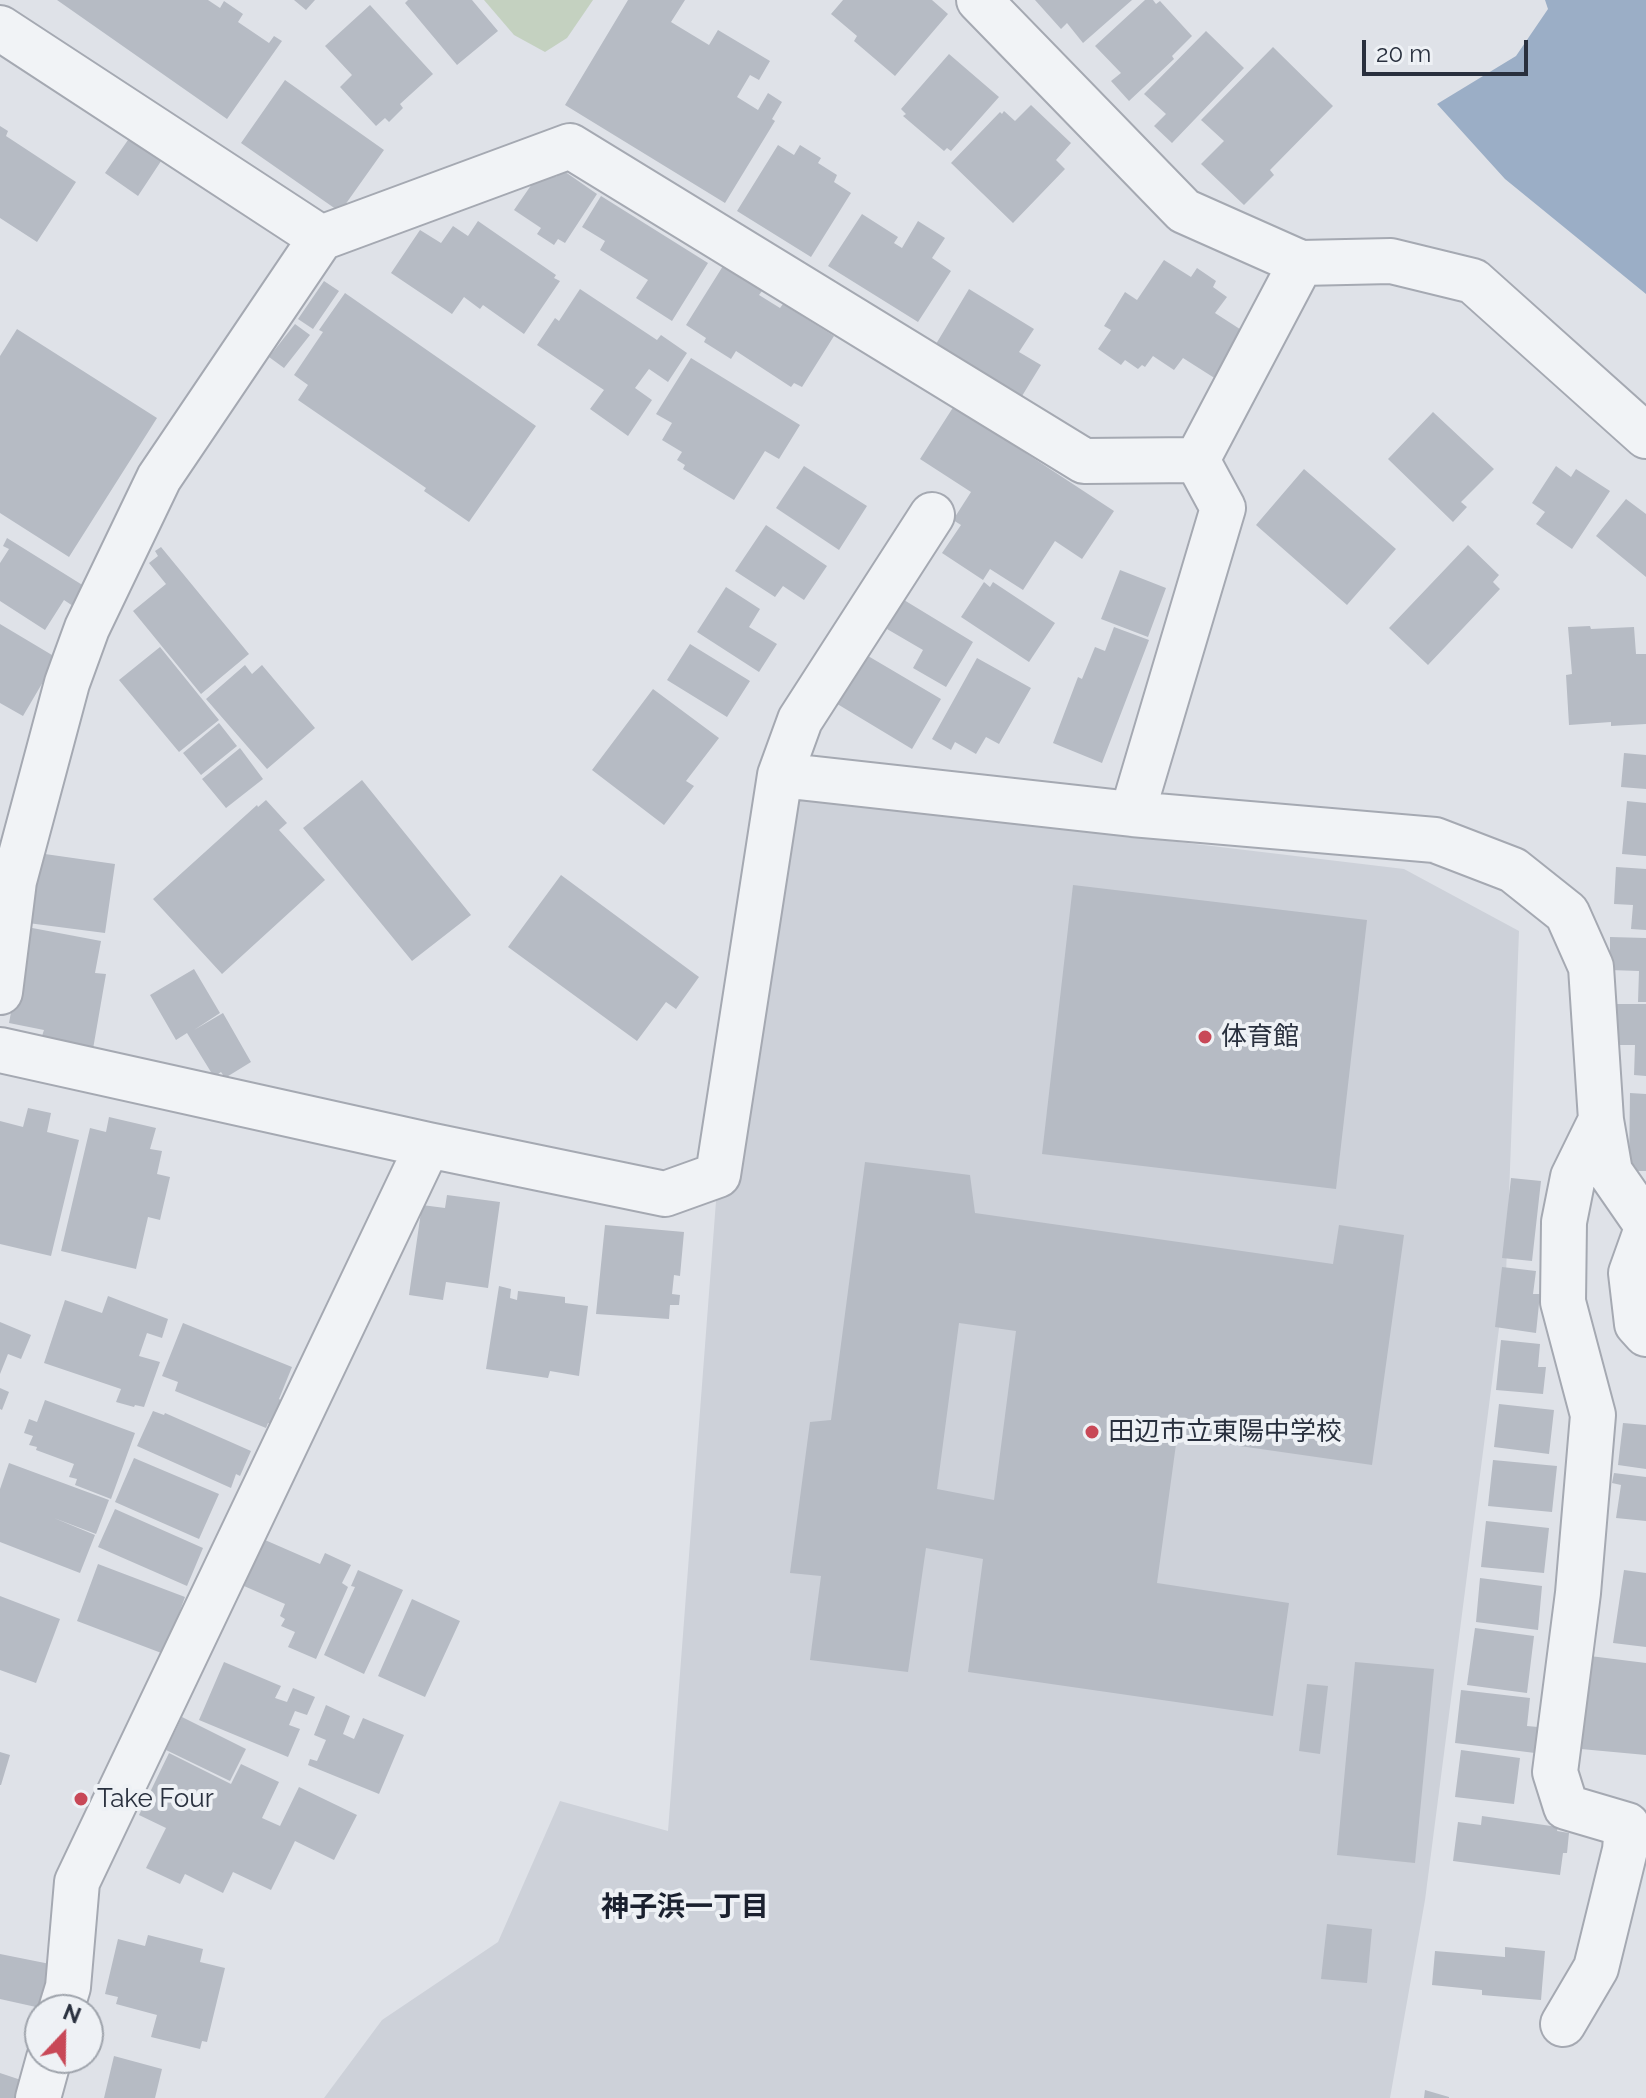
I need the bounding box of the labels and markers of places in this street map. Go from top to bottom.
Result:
place label: 体育館 [1221,1021,1299,1053]
marker: 体育館 [1196,1028,1214,1046]
place label: 田辺市立東陽中学校 [1108,1416,1342,1448]
marker: 田辺市立東陽中学校 [1083,1423,1101,1441]
place label: Take Four [97,1783,214,1815]
marker: Take Four [72,1790,90,1808]

